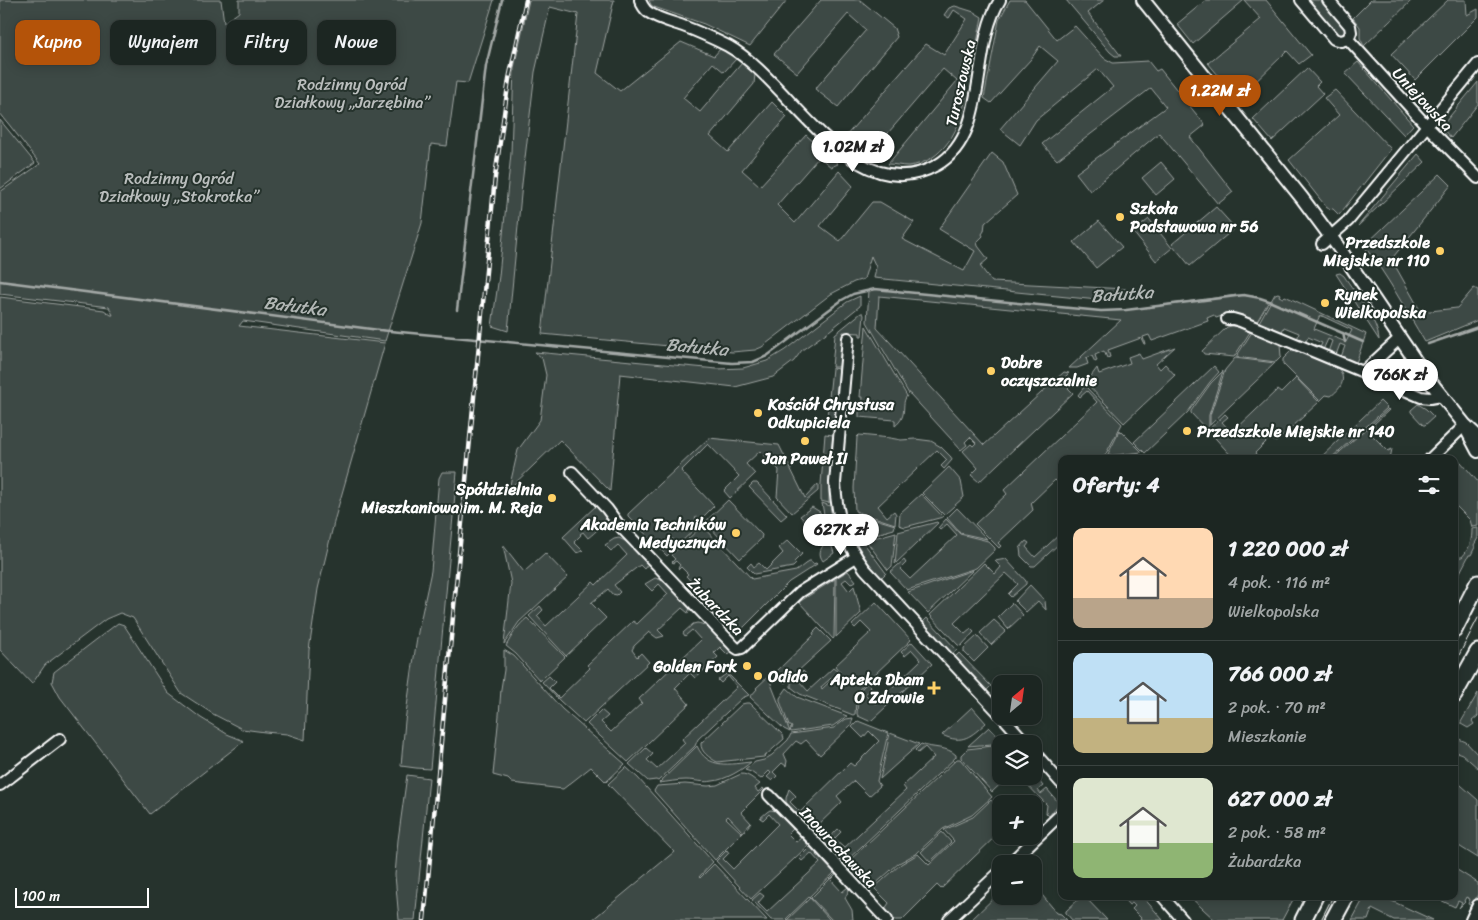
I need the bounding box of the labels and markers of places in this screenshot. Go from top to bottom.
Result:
pin: 1.22M zł [1168,74,1272,117]
pin: 1.02M zł [801,130,905,173]
place label: Szkoła Podstawowa nr 56 [1129,194,1259,241]
marker: Szkoła Podstawowa nr 56 [1114,211,1126,223]
place label: Przedszkole Miejskie nr 110 [1322,228,1430,275]
marker: Przedszkole Miejskie nr 110 [1434,245,1446,257]
place label: Rynek Wielkopolska [1334,280,1427,327]
marker: Rynek Wielkopolska [1319,297,1331,309]
place label: Dobre oczyszczalnie [1001,348,1097,395]
pin: 766K zł [1354,358,1446,401]
marker: Dobre oczyszczalnie [985,365,997,377]
place label: Kościół Chrystusa Odkupiciela [767,390,895,437]
marker: Kościół Chrystusa Odkupiciela [752,407,764,419]
place label: Przedszkole Miejskie nr 140 [1197,417,1395,446]
marker: Przedszkole Miejskie nr 140 [1181,425,1193,437]
marker: Jan Paweł II [799,435,811,447]
place label: Jan Paweł II [761,444,849,473]
place label: Spółdzielnia Mieszkaniowa im. M. Reja [360,475,543,522]
marker: Spółdzielnia Mieszkaniowa im. M. Reja [546,492,558,504]
place label: Akademia Techników Medycznych [580,510,727,557]
pin: 627K zł [795,514,887,556]
marker: Akademia Techników Medycznych [730,527,742,539]
place label: Golden Fork [652,652,738,681]
marker: Golden Fork [741,660,753,672]
place label: Odido [767,662,809,691]
place label: Apteka Dbam O Zdrowie [829,665,924,712]
marker: Odido [752,670,764,682]
marker: Apteka Dbam O Zdrowie [928,682,940,694]

